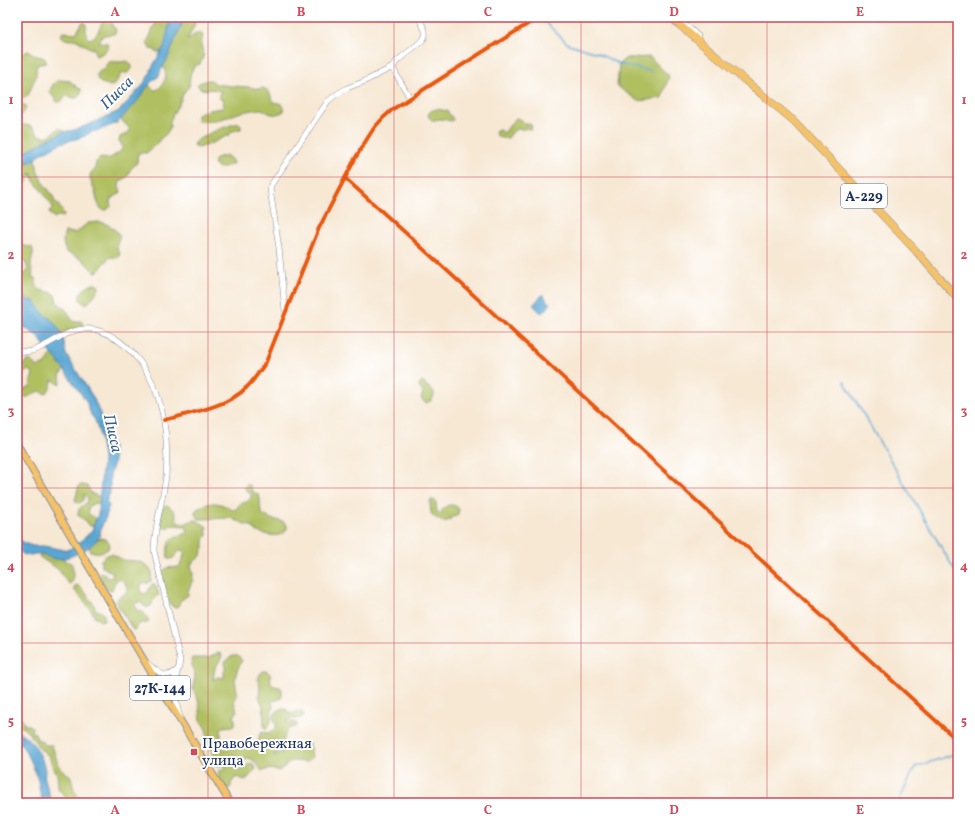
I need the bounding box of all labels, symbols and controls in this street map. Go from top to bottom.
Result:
text: A [110,4,120,22]
text: B [297,4,306,22]
text: C [484,4,492,22]
text: D [669,4,679,22]
text: E [856,4,864,22]
water label: Писса [96,72,139,115]
text: 1 [8,92,14,110]
text: 1 [961,92,967,110]
road number: А-229 [841,184,887,208]
text: 2 [8,247,15,265]
text: 2 [961,247,968,265]
text: 3 [8,403,15,421]
text: 3 [961,403,968,421]
water label: Писса [97,412,127,455]
text: 4 [7,558,15,576]
text: 4 [960,558,968,576]
road number: 27К-144 [130,676,190,700]
text: 5 [8,713,14,731]
text: 5 [961,713,967,731]
place label: Правобережная улица [202,734,312,772]
marker: Правобережная улица [189,747,199,757]
text: A [110,802,120,820]
text: B [297,802,306,820]
text: C [484,802,492,820]
text: D [669,802,679,820]
text: E [856,802,864,820]

